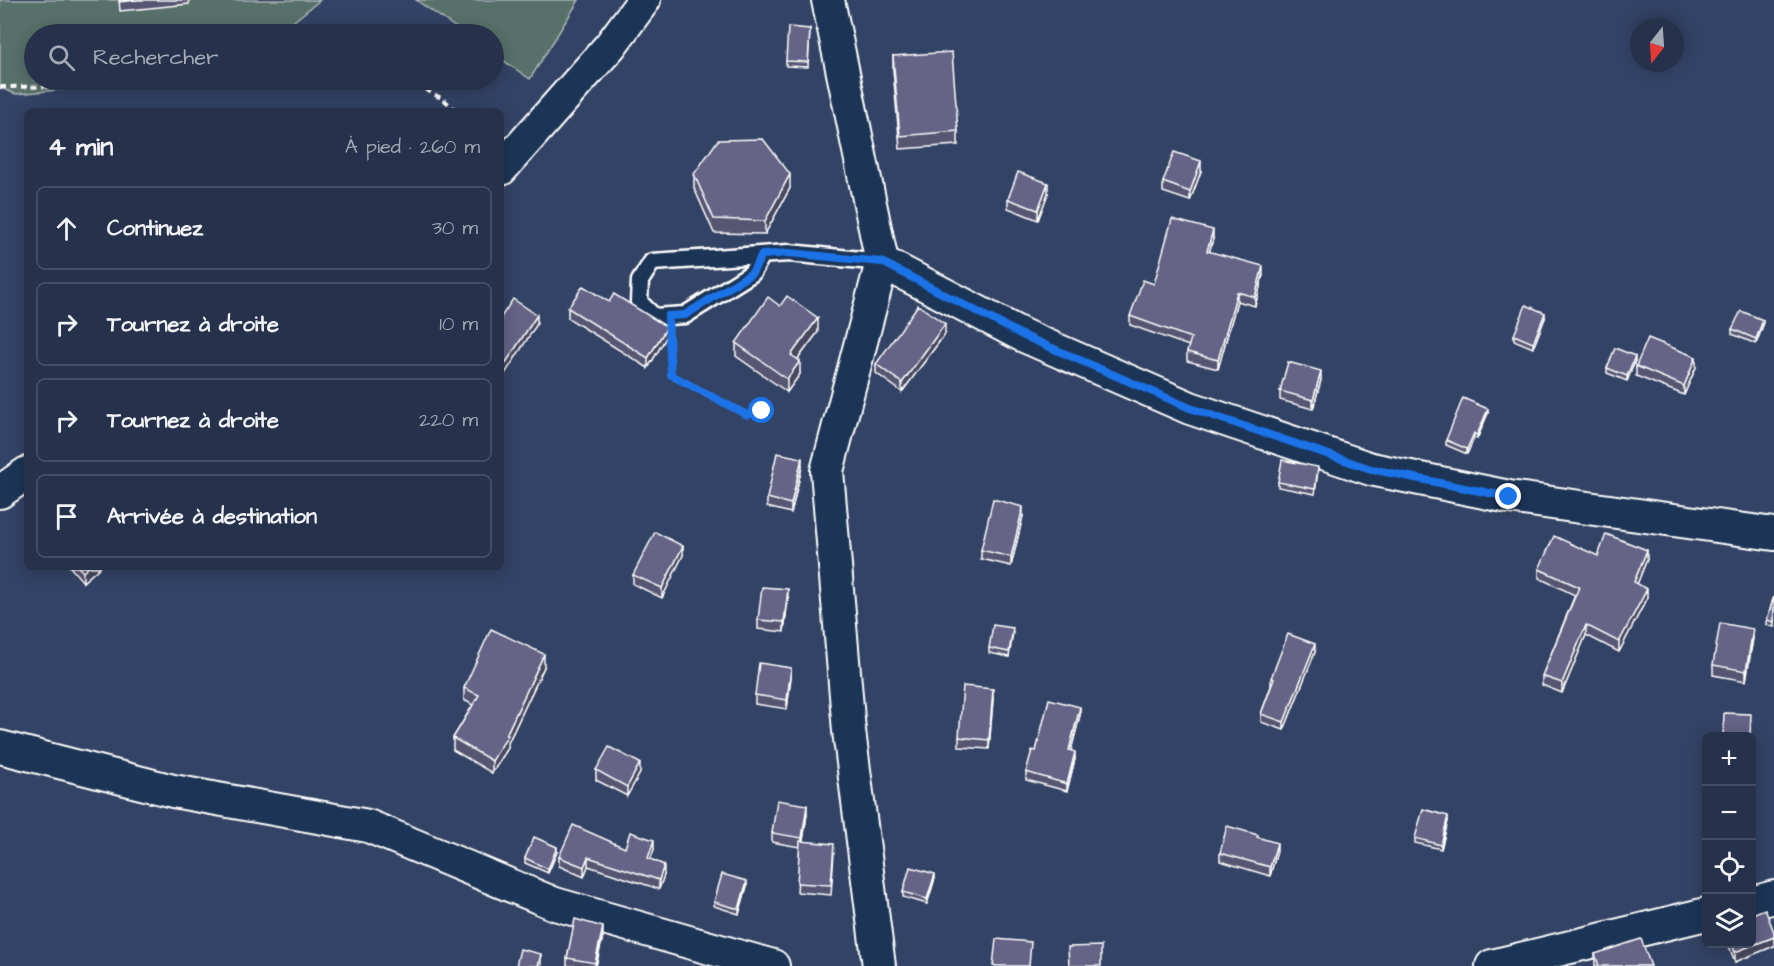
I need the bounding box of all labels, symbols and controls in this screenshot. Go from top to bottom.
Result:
north arrow [1630,18,1684,72]
search box [24,24,504,90]
icon: search [45,41,78,74]
text: Rechercher [93,42,218,73]
text: 4 min [48,129,113,165]
text: À pied · 260 m [345,133,480,161]
icon: ahead [50,212,83,245]
text: Continuez [107,213,203,244]
text: 30 m [432,214,478,242]
icon: right [50,308,83,341]
text: Tournez à droite [107,309,279,340]
text: 10 m [439,310,478,338]
route start [748,397,774,423]
icon: right [50,404,83,437]
text: Tournez à droite [107,405,279,436]
text: 220 m [419,406,478,434]
route end [1495,483,1521,509]
icon: arrive [50,500,83,533]
text: Arrivée à destination [107,501,317,532]
map controls [1702,732,1756,948]
button: + [1702,732,1756,786]
button: − [1702,786,1756,840]
button: locate [1702,840,1756,894]
button: layers [1702,894,1756,948]

